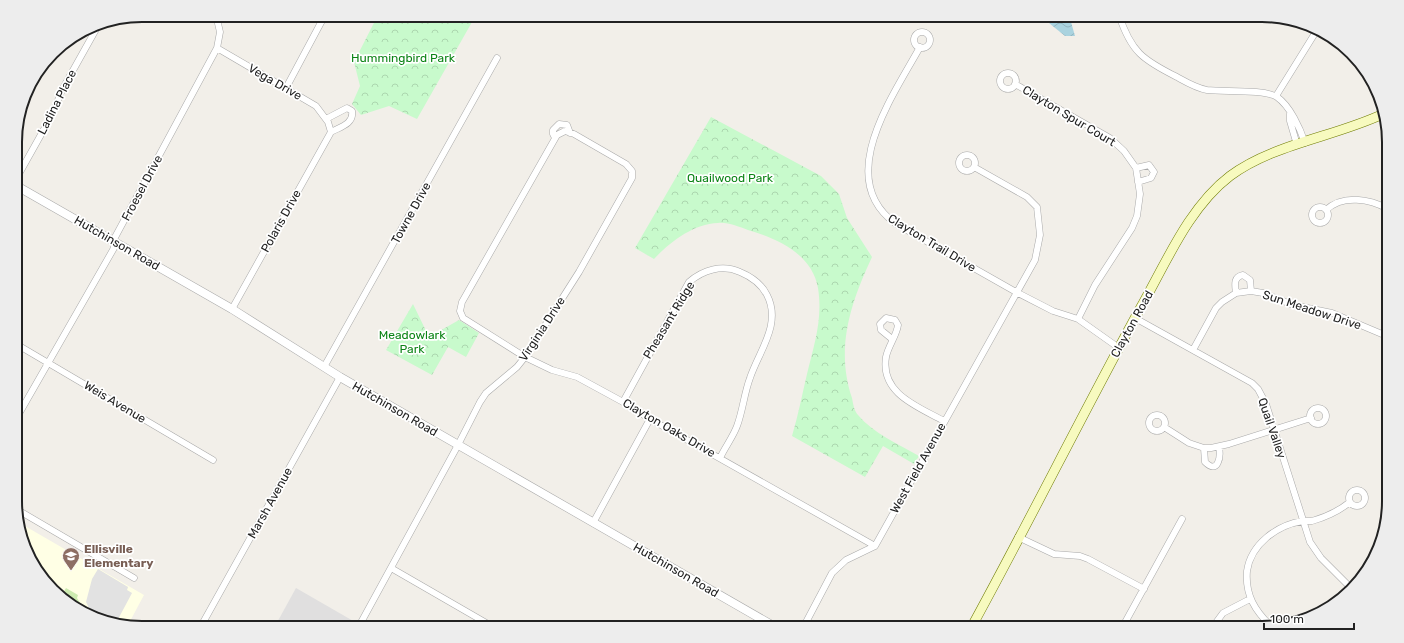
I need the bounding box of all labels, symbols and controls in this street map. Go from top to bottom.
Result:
park label: Hummingbird Park [351,51,456,65]
street label: Vega Drive [246,61,305,103]
street label: Ladina Place [35,67,79,137]
street label: Clayton Spur Court [1020,83,1118,150]
street label: Froesel Drive [119,152,165,223]
park label: Quailwood Park [687,171,774,185]
street label: Towne Drive [388,180,434,246]
street label: Polaris Drive [258,187,304,255]
street label: Clayton Trail Drive [885,211,979,275]
street label: Hutchinson Road [72,213,162,273]
street label: Pheasant Ridge [640,279,698,361]
street label: Sun Meadow Drive [1261,287,1363,333]
street label: Clayton Road [1108,288,1156,360]
street label: Virginia Drive [516,294,568,364]
park label: Meadowlark Park [379,328,446,356]
street label: Weis Avenue [81,378,149,426]
street label: Hutchinson Road [350,379,440,439]
street label: Clayton Oaks Drive [620,396,718,460]
street label: Quail Valley [1255,396,1289,460]
street label: West Field Avenue [887,420,949,516]
street label: Marsh Avenue [245,465,295,541]
street label: Hutchinson Road [631,540,721,600]
place label: Ellisville Elementary [84,542,153,570]
school or university icon: Ellisville Elementary [61,546,81,571]
scale bar [1264,605,1354,631]
text: 100 m [1270,612,1304,626]

